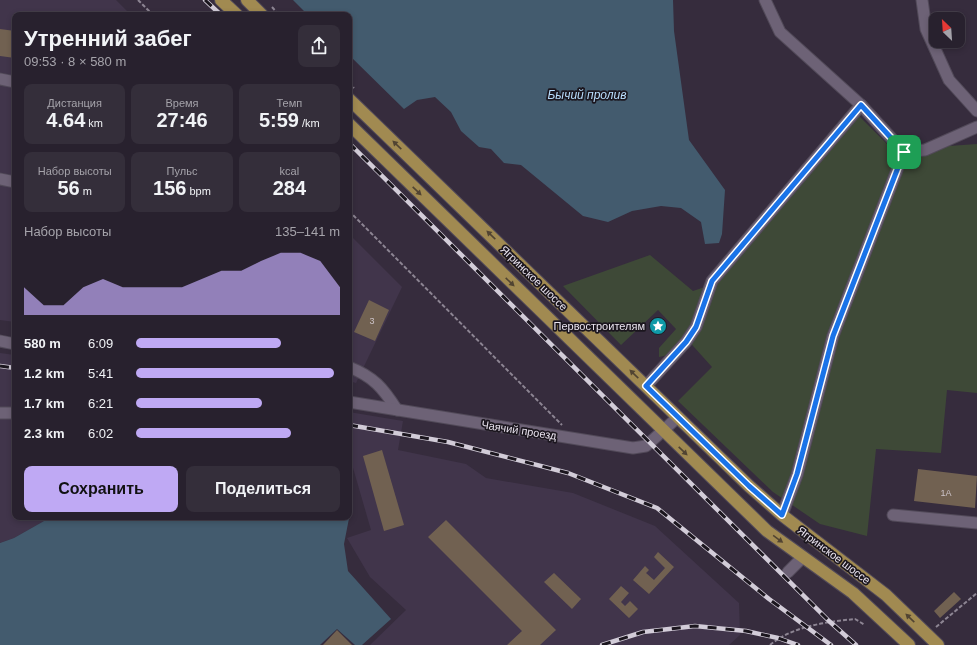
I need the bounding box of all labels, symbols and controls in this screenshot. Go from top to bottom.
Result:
north arrow [929,12,965,48]
map controls [929,12,965,48]
button: share [298,25,340,67]
text: Утренний забег [24,26,192,51]
text: 09:53 · 8 × 580 m [24,54,126,69]
water label: Бычий пролив [548,88,626,102]
text: Дистанция [47,97,102,109]
text: Время [165,97,199,109]
text: Темп [276,97,302,109]
text: 4.64 [46,109,85,131]
text: 27:46 [156,109,208,131]
text: 5:59 [259,109,299,131]
text: km [85,117,103,129]
text: /km [299,117,320,129]
pin [887,135,921,169]
one-way arrow [392,140,402,150]
icon: arrive [893,141,915,163]
text: Набор высоты [38,165,112,177]
text: Пульс [167,165,197,177]
text: kcal [280,165,299,177]
text: 56 [57,177,80,199]
text: 156 [153,177,186,199]
text: 284 [273,177,306,199]
text: m [80,185,92,197]
text: bpm [186,185,211,197]
one-way arrow [412,186,422,196]
text: Набор высоты [24,224,111,239]
text: 135–141 m [275,224,340,239]
one-way arrow [485,231,496,240]
street label: Ягринское шоссе [498,243,570,313]
one-way arrow [505,277,515,286]
house number: 3 [369,316,375,326]
place icon: Первостроителям [648,316,668,336]
place label: Первостроителям [553,320,645,332]
text: 580 m [24,336,61,351]
text: 6:09 [88,336,113,351]
text: 1.2 km [24,366,64,381]
text: 5:41 [88,366,113,381]
one-way arrow [629,370,639,379]
text: 1.7 km [24,396,64,411]
text: 6:21 [88,396,113,411]
street label: Чаячий проезд [481,418,558,442]
text: 2.3 km [24,426,64,441]
text: 6:02 [88,426,113,441]
one-way arrow [678,446,688,456]
button: Сохранить [24,466,178,512]
button: Поделиться [186,466,340,512]
house number: 1А [940,488,952,498]
street label: Ягринское шоссе [795,524,873,586]
one-way arrow [773,535,784,543]
one-way arrow [905,613,915,623]

